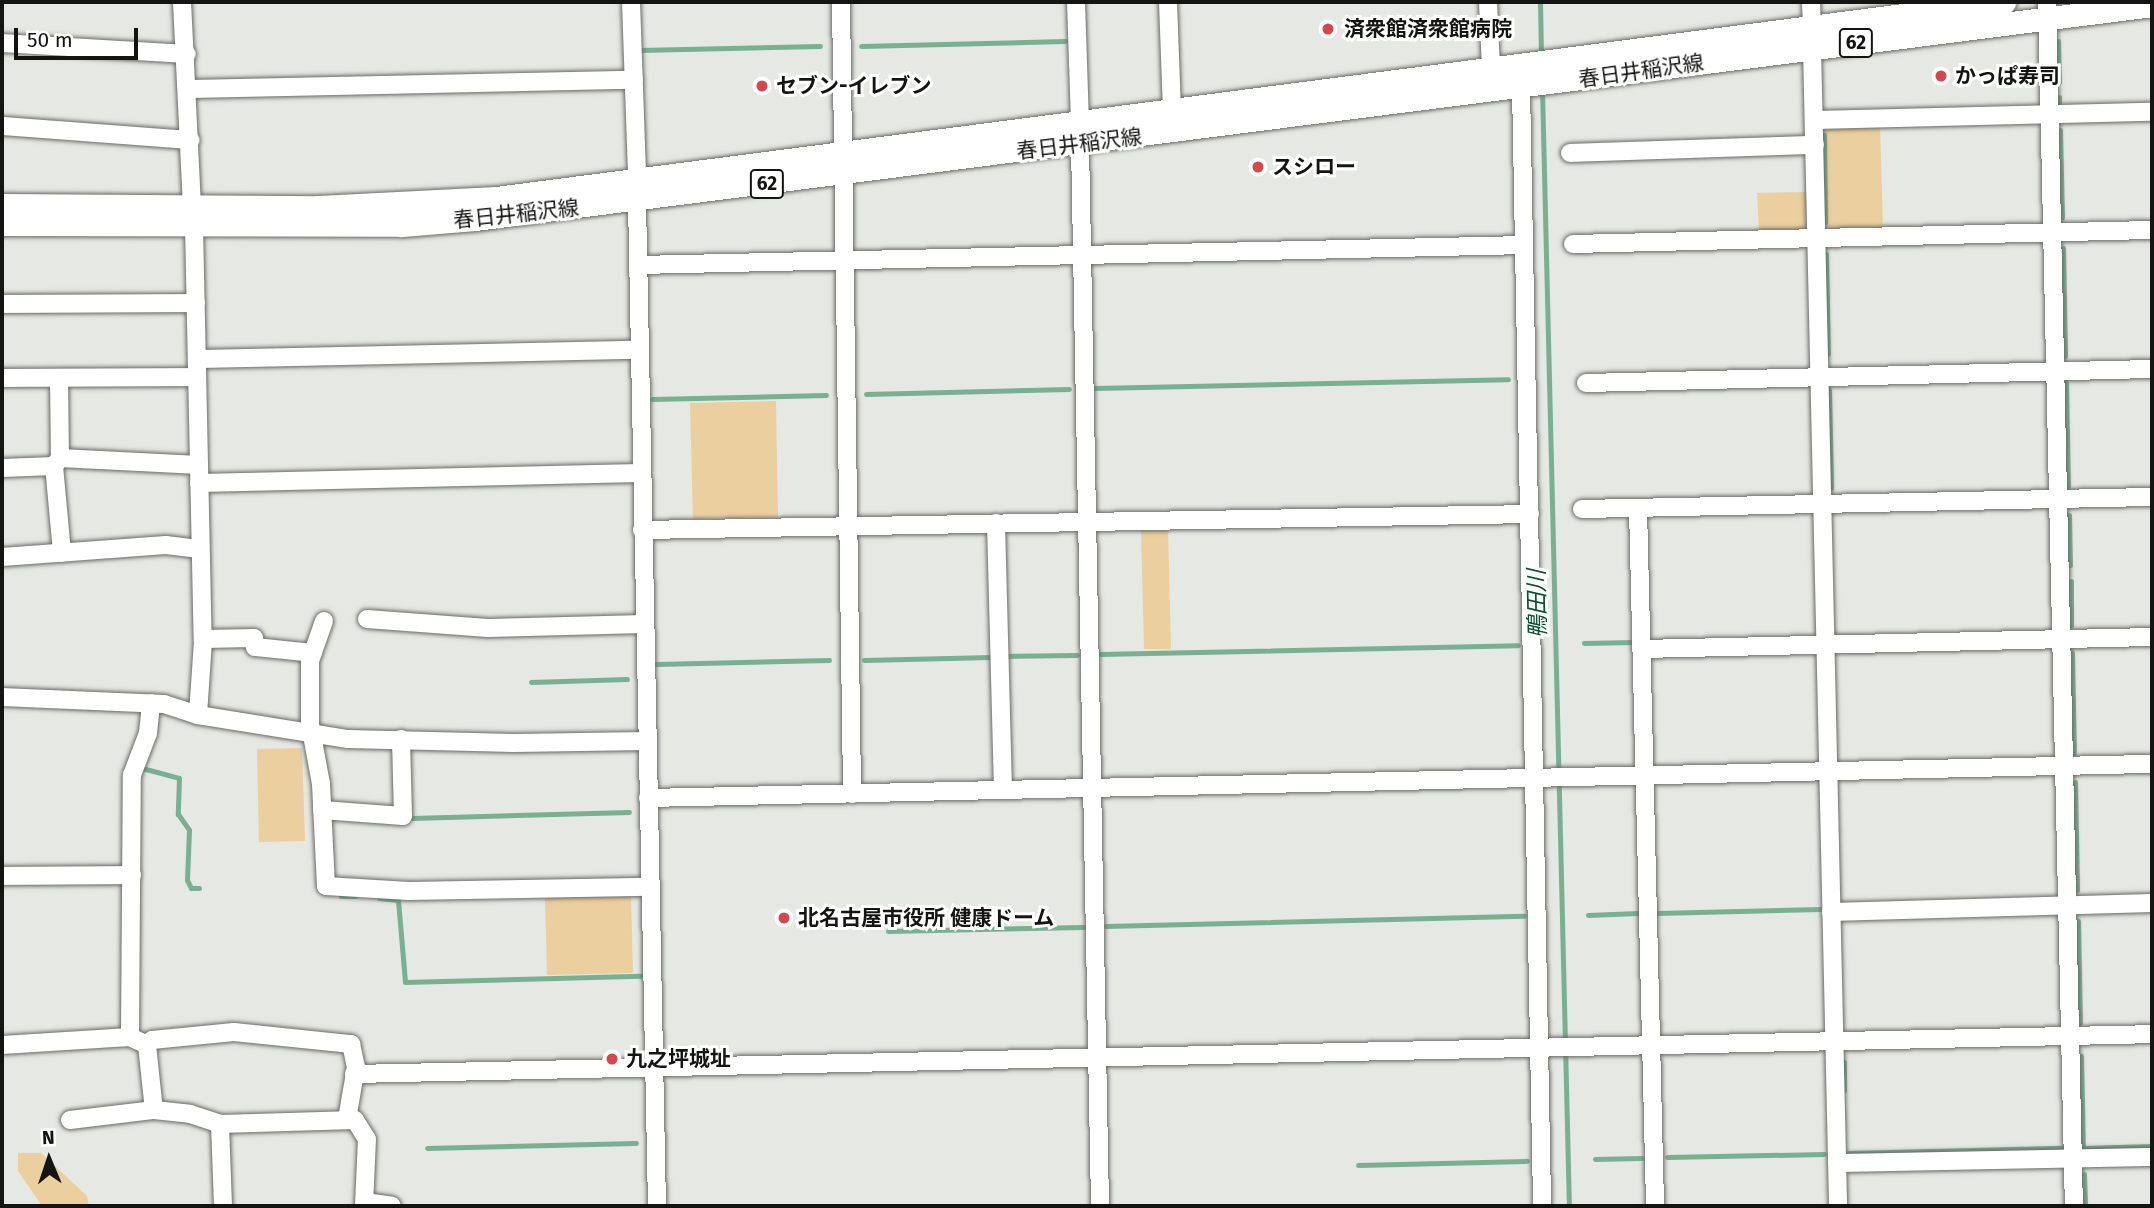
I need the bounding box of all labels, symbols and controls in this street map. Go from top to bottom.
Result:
scale bar [18,14,142,58]
place label: 済衆館済衆館病院 [1344,16,1512,42]
marker: 済衆館済衆館病院 [1318,19,1338,39]
text: 50 m [27,27,73,53]
road number: 62 [1839,28,1874,58]
street label: 春日井稲沢線 [1577,50,1705,92]
place label: かっぱ寿司 [1955,63,2060,89]
marker: かっぱ寿司 [1933,68,1949,84]
place label: セブン-イレブン [776,73,932,99]
marker: セブン-イレブン [754,78,770,94]
street label: 春日井稲沢線 [1015,124,1143,164]
place label: スシロー [1272,154,1356,180]
marker: スシロー [1250,159,1266,175]
road number: 62 [750,168,784,200]
street label: 春日井稲沢線 [452,195,580,233]
water label: 鴨田川 [1523,569,1551,639]
place label: 北名古屋市役所 健康ドーム [798,905,1055,931]
marker: 北名古屋市役所 健康ドーム [776,910,792,926]
place label: 九之坪城址 [626,1046,731,1072]
marker: 九之坪城址 [604,1051,620,1067]
north arrow [14,1124,84,1194]
text: N [42,1126,55,1149]

